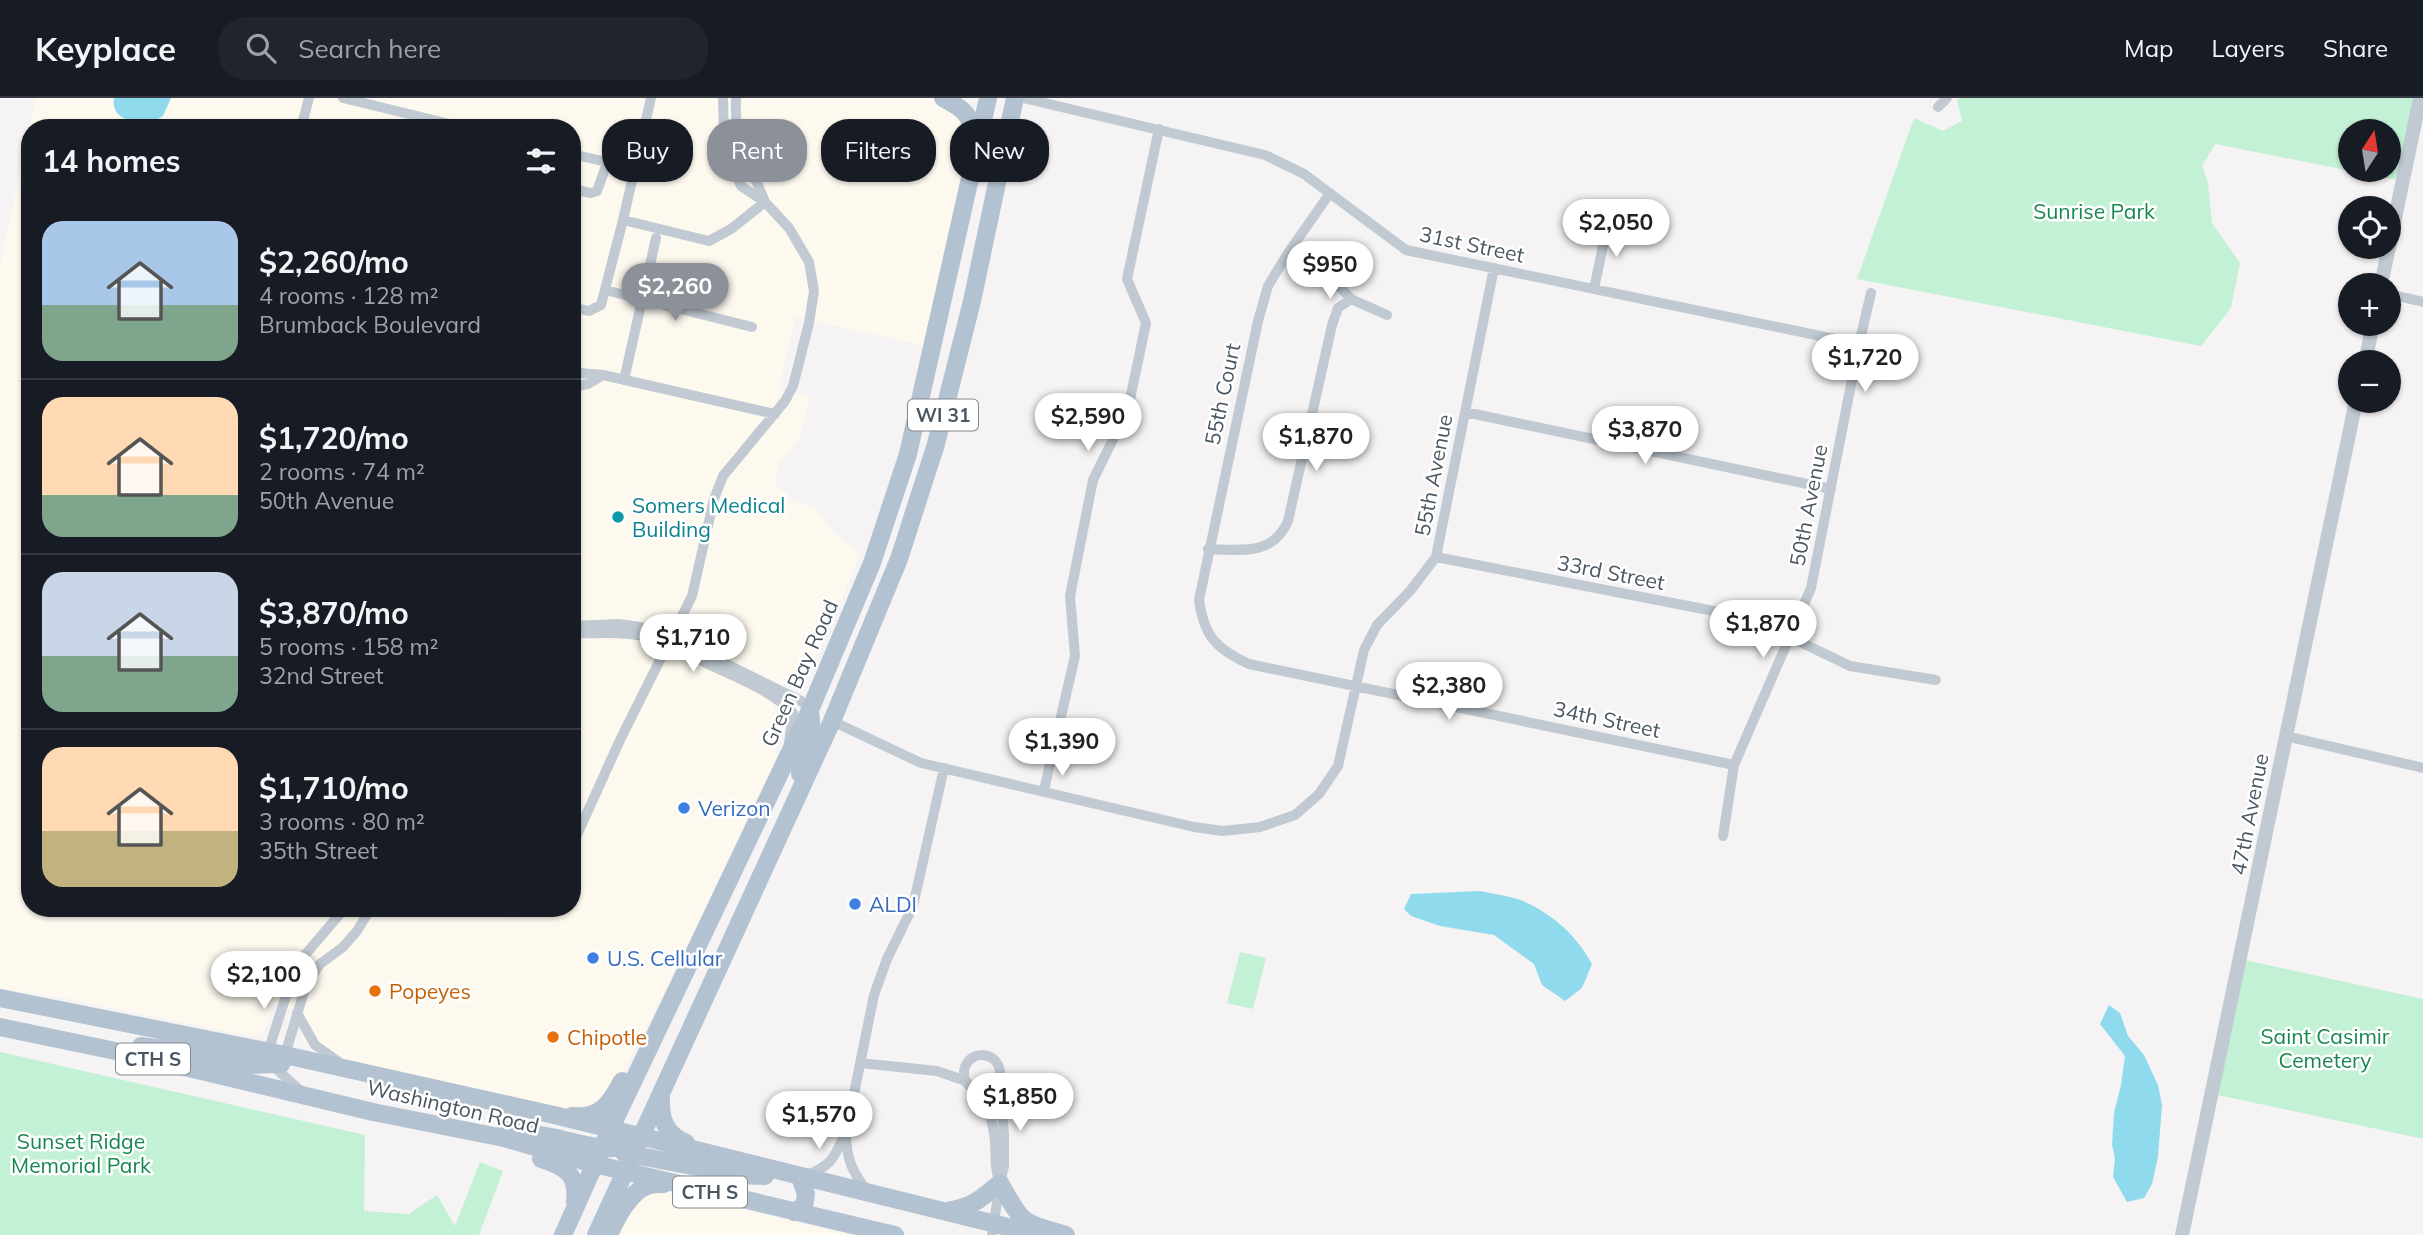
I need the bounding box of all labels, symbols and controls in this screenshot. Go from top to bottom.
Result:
search box [218,17,708,80]
text: Keyplace [35,28,176,69]
icon: search [242,29,280,67]
text: Search here [298,32,441,65]
text: Map [2124,33,2173,63]
text: Layers [2211,33,2285,63]
text: Share [2323,33,2388,63]
chip: Buy [602,119,693,182]
chip: Rent [707,119,807,182]
chip: Filters [821,119,936,182]
chip: New [950,119,1049,182]
north arrow [2338,119,2401,182]
map controls [2338,119,2401,413]
text: 14 homes [42,142,181,180]
icon: filters [522,142,560,180]
button: locate [2338,196,2401,259]
park label: Sunrise Park [2033,198,2155,224]
pin: $2,050 [1559,200,1673,259]
text: $2,050 [1579,207,1653,236]
street label: 31st Street [1417,220,1527,268]
pin: $950 [1289,242,1371,301]
text: $2,260/mo [259,243,409,281]
icon: home [98,249,182,333]
text: $950 [1302,249,1358,278]
pin: $2,260 [618,264,732,323]
text: $2,260 [638,271,712,300]
button: + [2338,273,2401,336]
text: 4 rooms · 128 m² [259,281,439,310]
text: Brumback Boulevard [259,310,481,339]
pin: $1,720 [1808,334,1922,394]
street label: 55th Court [1199,341,1245,447]
text: $1,720 [1828,342,1902,371]
button: − [2338,350,2401,413]
pin: $2,590 [1031,394,1145,453]
road number: WI 31 [908,400,978,430]
text: $2,590 [1051,401,1125,430]
pin: $3,870 [1588,406,1702,466]
street label: 55th Avenue [1408,412,1458,538]
pin: $1,870 [1259,414,1373,473]
text: $3,870 [1608,414,1682,443]
text: $1,720/mo [259,419,409,457]
text: $1,870 [1279,421,1353,450]
icon: home [98,425,182,509]
street label: 50th Avenue [1783,442,1833,568]
text: 2 rooms · 74 m² [259,457,425,486]
text: 50th Avenue [259,486,394,515]
place label: Somers Medical Building [632,492,785,542]
marker: Somers Medical Building [610,509,626,525]
street label: 33rd Street [1555,549,1667,595]
text: $3,870/mo [259,594,409,632]
street label: Green Bay Road [755,595,843,751]
icon: home [98,600,182,684]
pin: $1,870 [1706,601,1820,660]
text: $1,870 [1726,608,1800,637]
pin: $1,710 [636,614,750,674]
text: $1,710 [656,622,730,651]
text: 5 rooms · 158 m² [259,632,439,661]
text: 32nd Street [259,661,383,690]
pin: $2,380 [1392,662,1506,722]
text: $2,380 [1412,670,1486,699]
street label: 34th Street [1551,695,1663,743]
pin: $1,390 [1005,718,1119,778]
text: $1,390 [1025,726,1099,755]
street label: 47th Avenue [2224,751,2274,877]
text: $1,710/mo [259,769,409,807]
icon: home [98,775,182,859]
place label: Verizon [698,795,770,821]
marker: Verizon [676,800,692,816]
text: 3 rooms · 80 m² [259,807,425,836]
text: 35th Street [259,836,378,865]
place label: ALDI [869,891,917,917]
marker: ALDI [847,896,863,912]
place label: U.S. Cellular [607,945,723,971]
marker: U.S. Cellular [585,950,601,966]
pin: $2,100 [207,951,321,1011]
text: $2,100 [227,959,301,988]
place label: Popeyes [389,978,471,1004]
marker: Popeyes [367,983,383,999]
park label: Saint Casimir Cemetery [2261,1023,2390,1073]
place label: Chipotle [567,1024,647,1050]
marker: Chipotle [545,1029,561,1045]
road number: CTH S [116,1043,190,1074]
street label: Washington Road [364,1074,542,1138]
pin: $1,850 [963,1074,1077,1133]
text: $1,850 [983,1081,1057,1110]
pin: $1,570 [762,1091,876,1151]
text: $1,570 [782,1099,856,1128]
park label: Sunset Ridge Memorial Park [11,1128,151,1178]
road number: CTH S [673,1176,747,1208]

